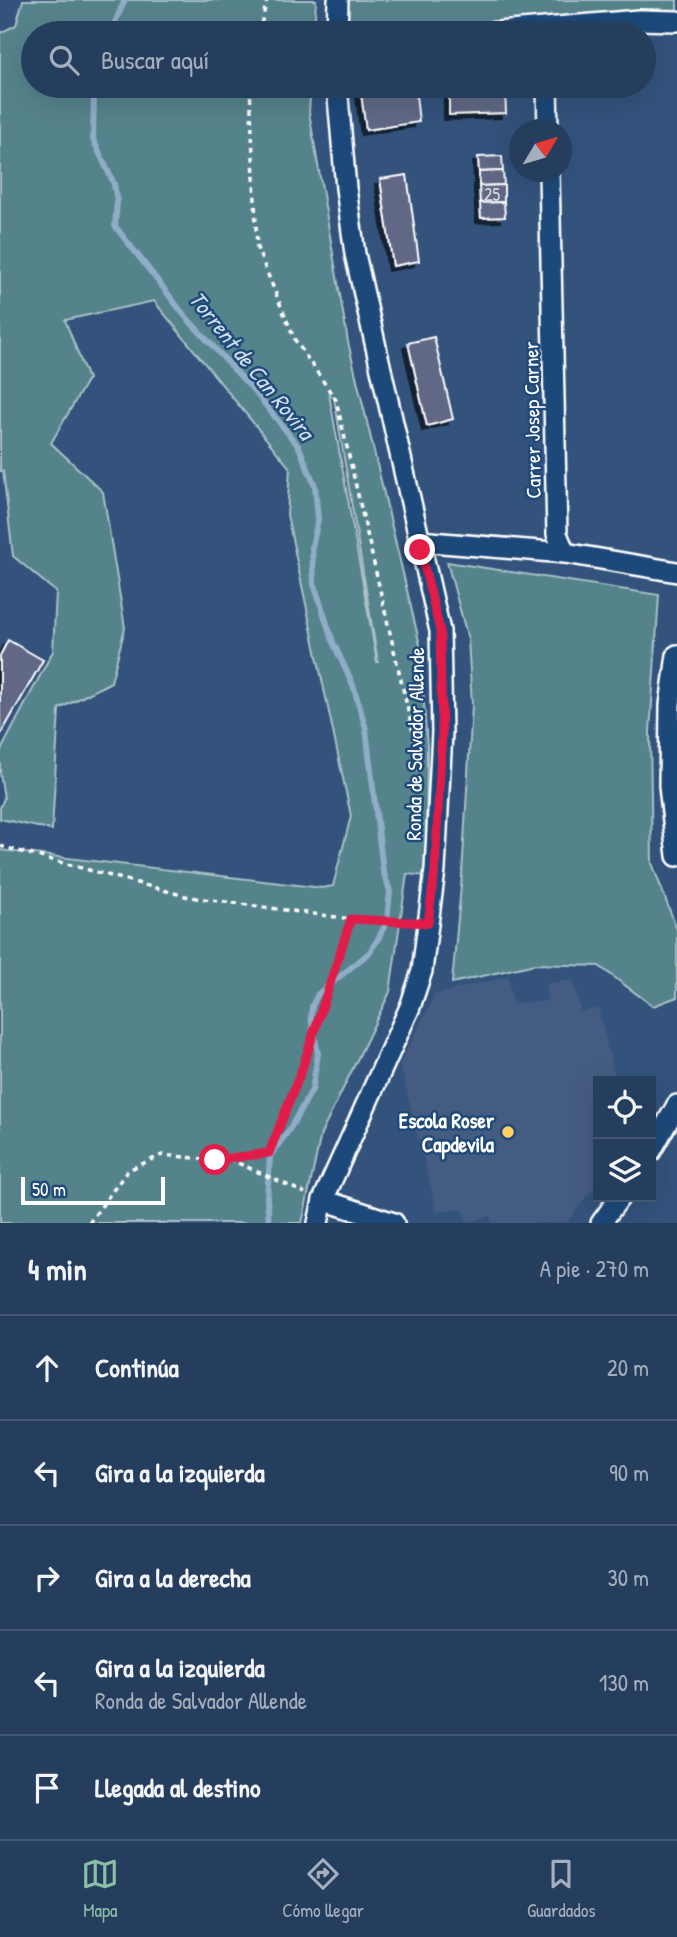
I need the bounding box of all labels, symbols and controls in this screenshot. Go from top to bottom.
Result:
search box [21,21,656,98]
icon: search [45,41,83,79]
text: Buscar aquí [101,42,209,77]
north arrow [509,119,572,182]
house number: 25 [484,182,500,207]
water label: Torrent de Can Rovira [182,284,323,447]
street label: Carrer Josep Carner [516,341,548,499]
route end [404,534,435,565]
street label: Ronda de Salvador Allende [399,647,431,841]
map controls [593,1076,656,1202]
button: locate [593,1076,656,1139]
place label: Escola Roser Capdevila [399,1106,495,1160]
marker: Escola Roser Capdevila [500,1124,516,1140]
button: layers [593,1139,656,1202]
route start [199,1144,230,1175]
scale bar [21,1174,164,1206]
text: 50 m [32,1176,66,1202]
text: 4 min [28,1249,87,1289]
text: A pie · 270 m [540,1253,649,1284]
icon: ahead [28,1349,66,1387]
text: Continúa [95,1350,179,1385]
text: 20 m [607,1352,649,1383]
icon: left [28,1454,66,1492]
text: Gira a la izquierda [95,1455,265,1490]
text: 90 m [609,1457,649,1488]
icon: right [28,1559,66,1597]
text: Gira a la derecha [95,1560,251,1595]
text: 30 m [607,1562,649,1593]
text: Gira a la izquierda [95,1650,265,1685]
icon: left [28,1664,66,1702]
text: 130 m [599,1667,649,1698]
text: Ronda de Salvador Allende [95,1685,307,1716]
icon: arrive [28,1769,66,1807]
text: Llegada al destino [95,1770,261,1805]
tab: Mapa [81,1855,119,1923]
tab: Cómo llegar [282,1855,364,1923]
tab: Guardados [527,1855,596,1923]

